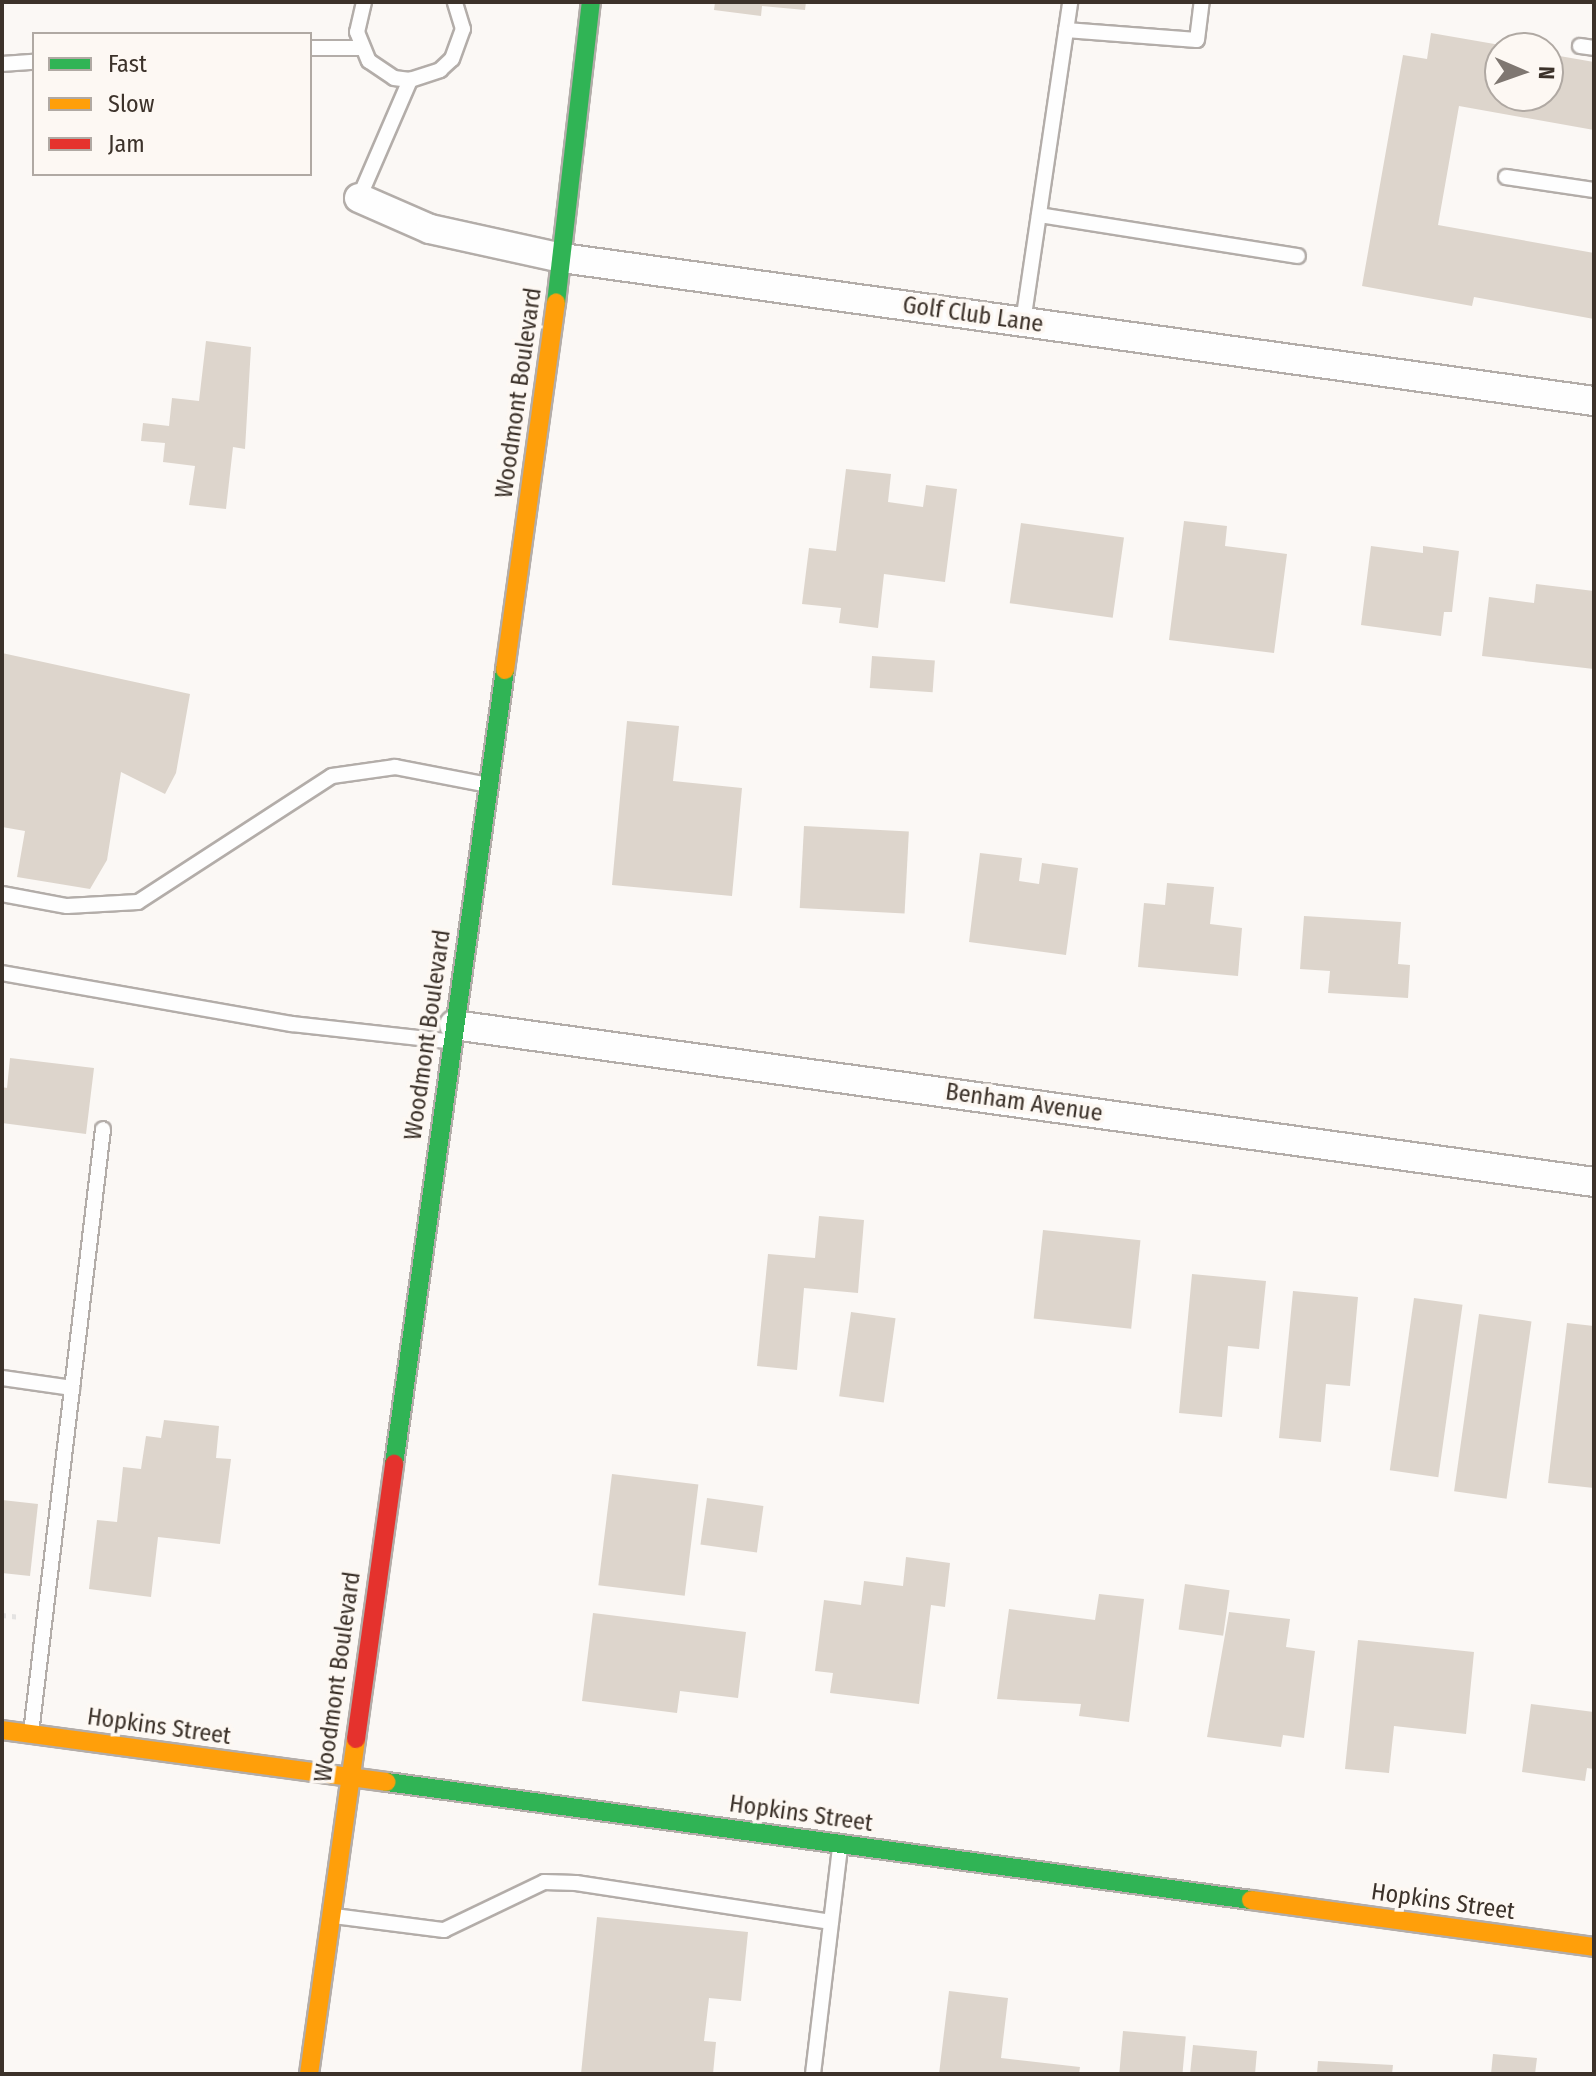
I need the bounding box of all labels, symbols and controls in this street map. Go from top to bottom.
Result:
legend [32,32,312,176]
north arrow [1484,32,1564,112]
text: Fast [108,50,147,78]
text: N [1533,66,1560,80]
text: Slow [108,90,154,118]
text: Jam [108,130,145,158]
street label: Woodmont Boulevard [490,286,548,500]
street label: Golf Club Lane [901,291,1045,339]
street label: Woodmont Boulevard [399,928,457,1142]
street label: Benham Avenue [944,1078,1104,1128]
street label: Woodmont Boulevard [309,1570,367,1784]
street label: Hopkins Street [85,1703,233,1751]
street label: Hopkins Street [727,1790,875,1838]
street label: Hopkins Street [1369,1878,1517,1926]

